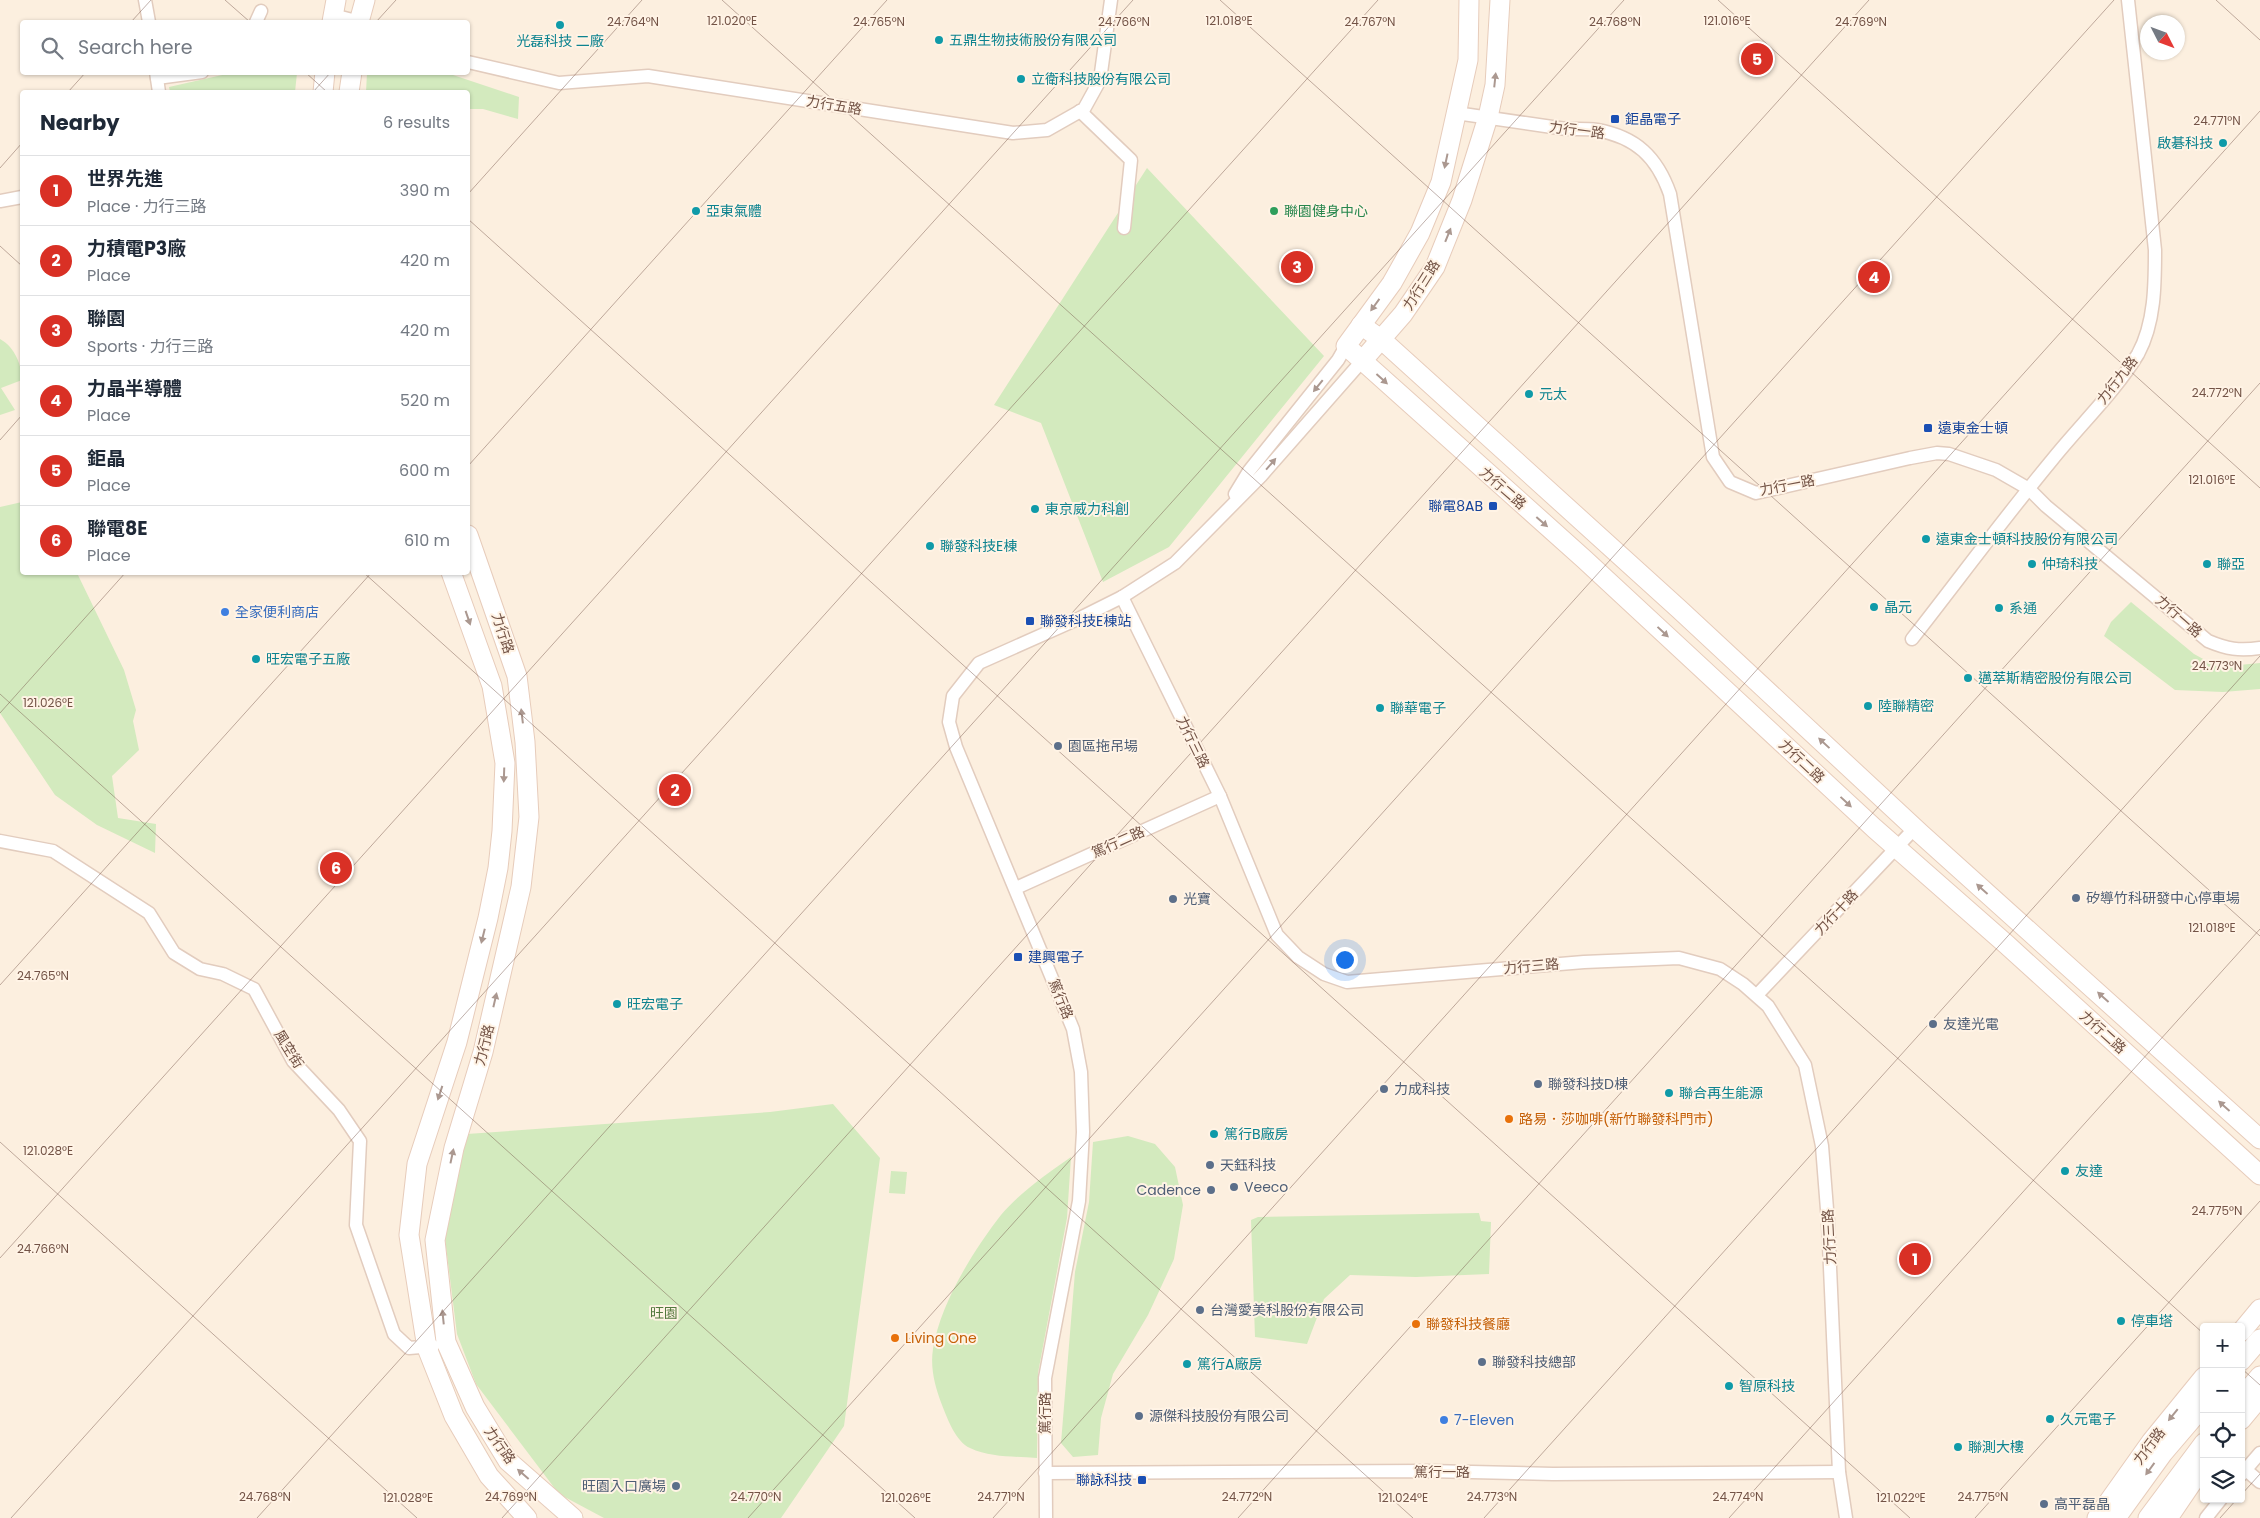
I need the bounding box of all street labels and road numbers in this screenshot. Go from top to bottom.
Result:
street label: 力行五路 [805,91,863,119]
street label: 力行一路 [1548,117,1606,143]
street label: 力行三路 [1398,256,1444,314]
street label: 力行九路 [2092,352,2142,408]
street label: 力行二路 [1475,462,1531,514]
street label: 力行一路 [1758,470,1816,500]
street label: 力行一路 [2151,590,2207,642]
street label: 力行路 [487,610,519,656]
street label: 力行三路 [1172,712,1214,772]
street label: 力行二路 [1775,735,1829,787]
street label: 篤行二路 [1088,821,1148,863]
street label: 力行十路 [1810,885,1862,939]
street label: 力行三路 [1502,954,1560,978]
street label: 篤行路 [1044,976,1078,1022]
street label: 力行二路 [2076,1006,2130,1058]
street label: 力行路 [469,1022,499,1068]
street label: 風空街 [269,1026,309,1072]
street label: 力行三路 [1818,1209,1840,1265]
street label: 篤行路 [1035,1392,1055,1434]
street label: 力行路 [480,1422,520,1468]
street label: 力行路 [2128,1423,2170,1469]
street label: 篤行一路 [1414,1462,1470,1482]

